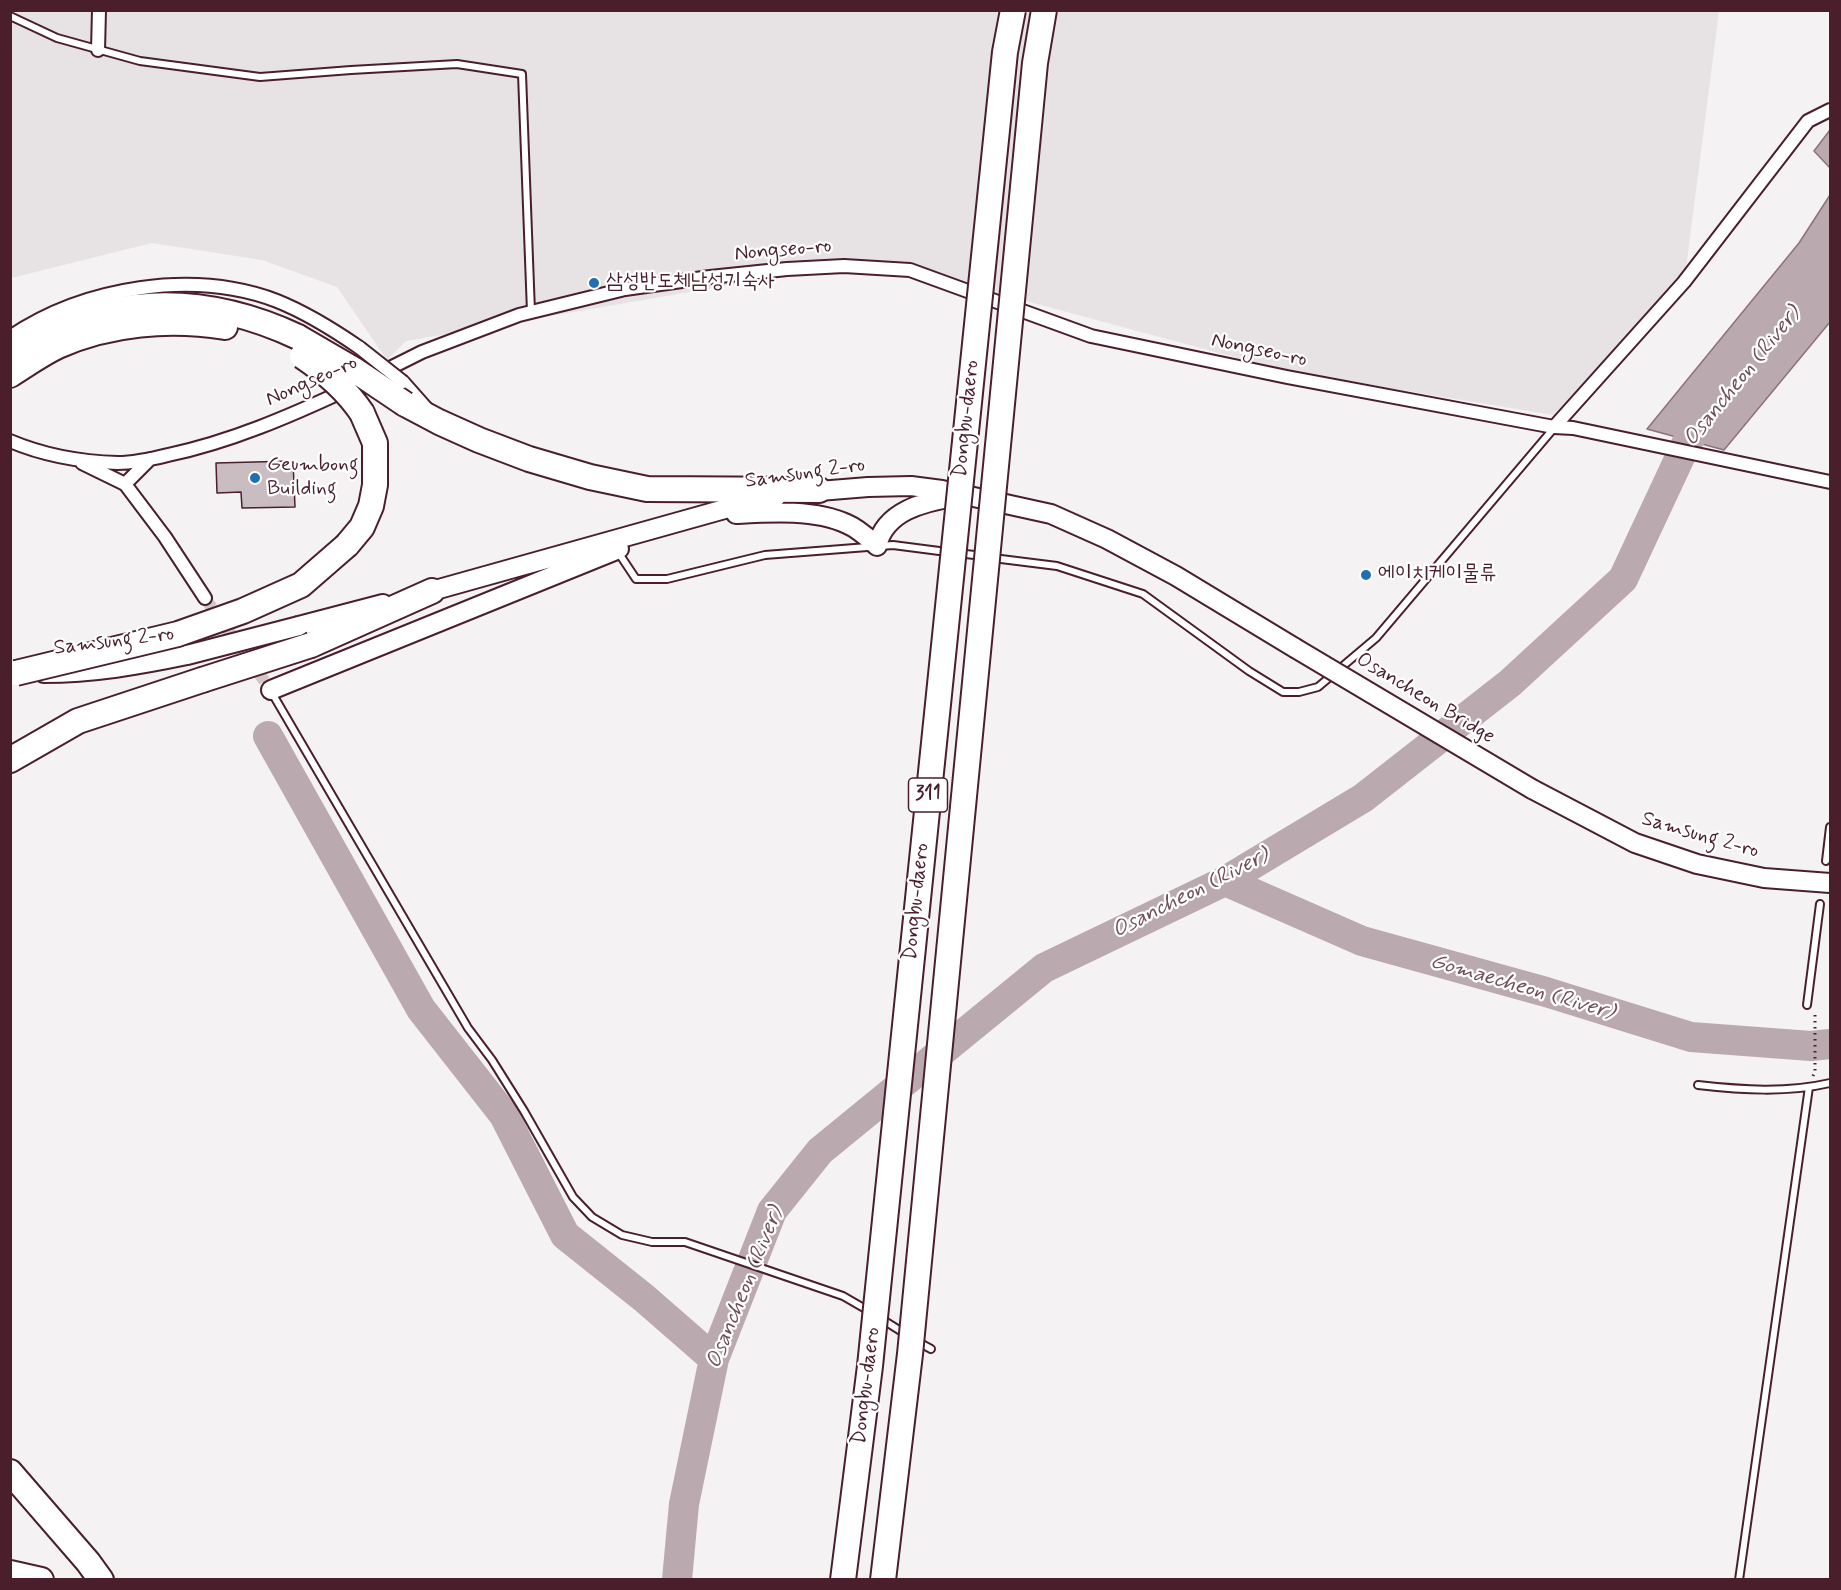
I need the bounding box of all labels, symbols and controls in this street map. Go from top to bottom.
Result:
street label: Nongseo-ro [733,234,833,268]
place label: 삼성반도체남성기숙사 [606,270,775,296]
marker: 삼성반도체남성기숙사 [587,276,601,290]
water label: Osancheon (River) [1679,302,1807,452]
street label: Nongseo-ro [1209,329,1309,373]
street label: Nongseo-ro [262,351,362,413]
street label: Dongbu-daero [948,359,986,479]
place label: Geumbong Building [267,453,359,503]
street label: Samsung 2-ro [743,453,867,495]
marker: Geumbong Building [248,471,262,485]
place label: 에이치케이물류 [1378,562,1496,588]
marker: 에이치케이물류 [1359,568,1373,582]
street label: Samsung 2-ro [52,622,176,662]
street label: Osancheon Bridge [1351,648,1499,750]
road number: 311 [908,778,948,812]
street label: Samsung 2-ro [1638,807,1762,865]
street label: Dongbu-daero [898,842,936,962]
water label: Osancheon (River) [1108,843,1274,945]
water label: Gomaecheon (River) [1427,949,1617,1027]
water label: Osancheon (River) [702,1203,790,1373]
street label: Dongbu-daero [847,1326,887,1446]

